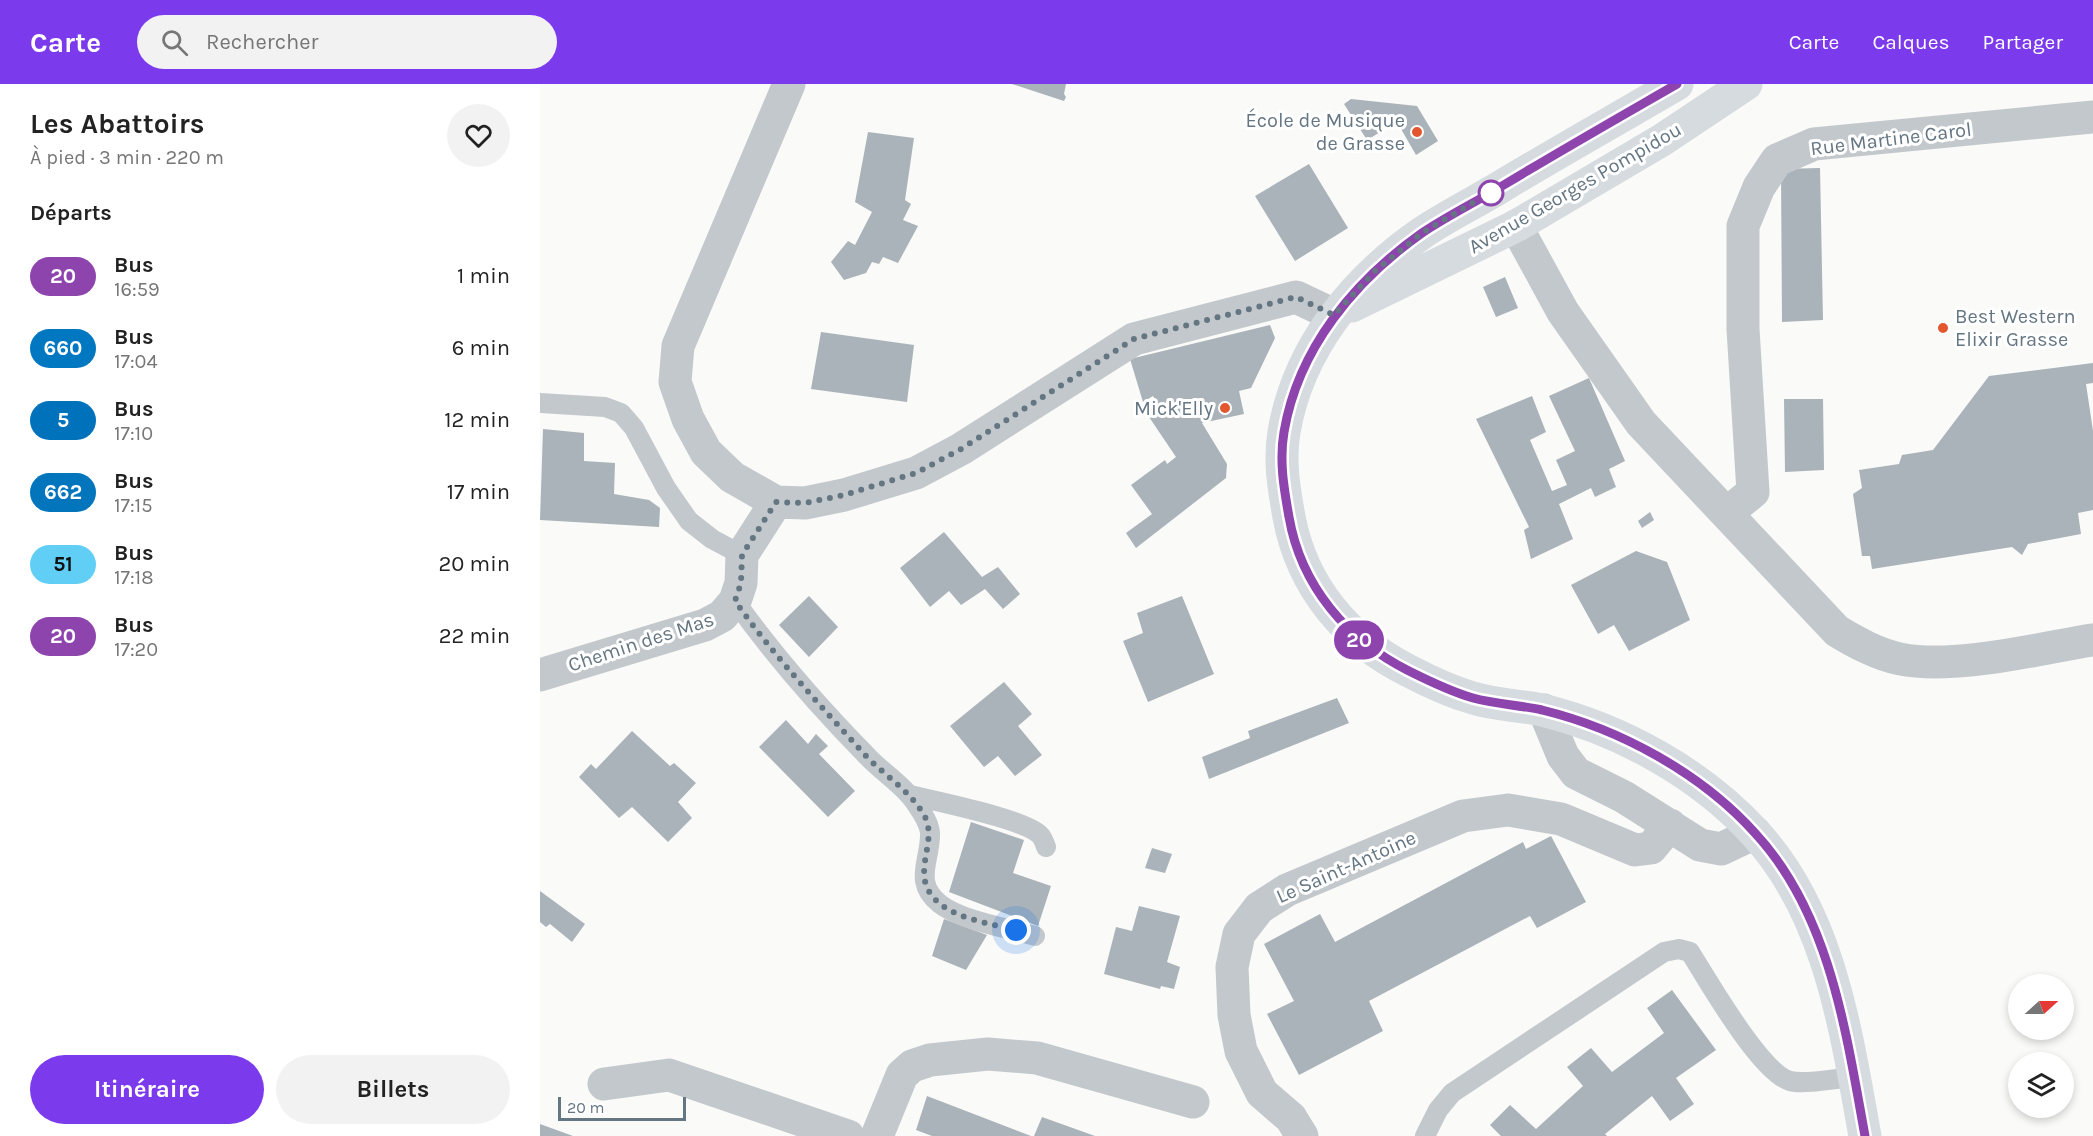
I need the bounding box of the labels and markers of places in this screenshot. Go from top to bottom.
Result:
place label: École de Musique de Grasse [1245,108,1405,155]
marker: École de Musique de Grasse [1410,125,1424,139]
unlabelled marker [1478,180,1504,206]
place label: Best Western Elixir Grasse [1955,305,2076,351]
marker: Best Western Elixir Grasse [1936,321,1950,335]
place label: Mick'Elly [1134,397,1213,420]
marker: Mick'Elly [1218,401,1232,415]

